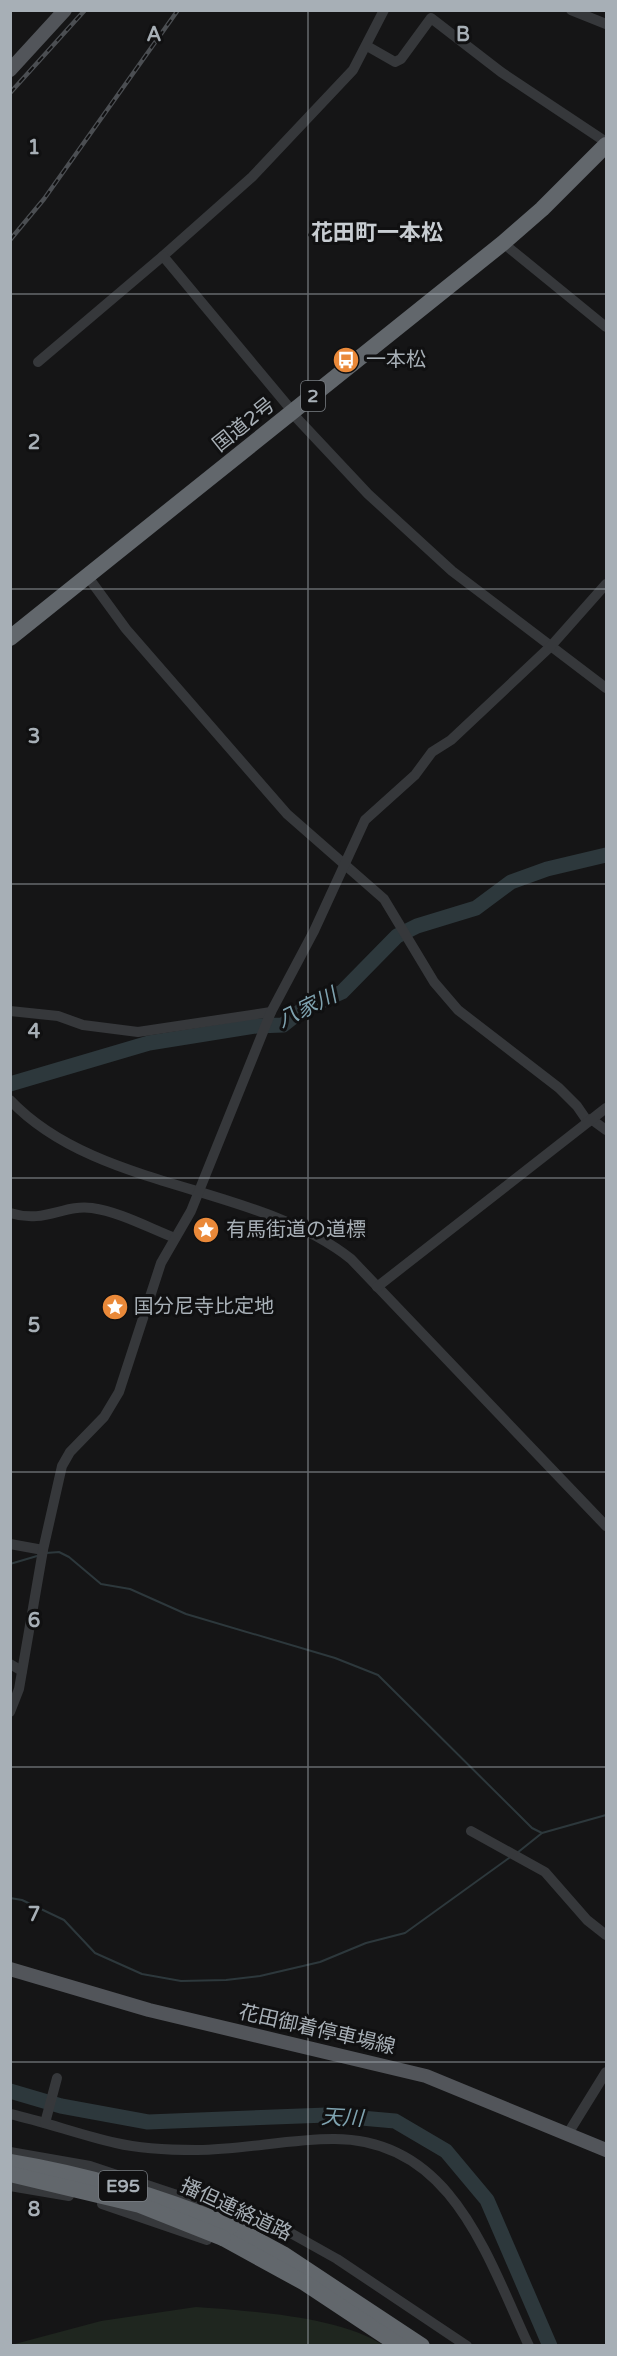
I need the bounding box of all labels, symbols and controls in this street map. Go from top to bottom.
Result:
text: A [147,23,162,47]
text: B [456,23,470,47]
text: 1 [28,136,40,160]
district label: 花田町一本松 [311,220,443,246]
bus stop icon: 一本松 [331,345,361,375]
place label: 一本松 [366,348,426,372]
road number: 2 [301,381,325,411]
street label: 国道2号 [208,393,280,457]
text: 2 [28,431,40,455]
text: 3 [28,725,40,749]
water label: 八家川 [273,982,343,1033]
text: 4 [28,1020,41,1044]
place icon: 有馬街道の道標 [191,1215,221,1245]
place label: 有馬街道の道標 [226,1218,366,1242]
place icon: 国分尼寺比定地 [100,1292,130,1322]
place label: 国分尼寺比定地 [134,1295,274,1319]
text: 5 [28,1314,40,1338]
text: 6 [28,1609,40,1633]
text: 7 [28,1903,40,1927]
street label: 花田御着停車場線 [236,2000,398,2060]
water label: 天川 [320,2104,366,2132]
road number: E95 [99,2171,147,2201]
street label: 播但連絡道路 [177,2174,295,2246]
text: 8 [28,2198,40,2222]

